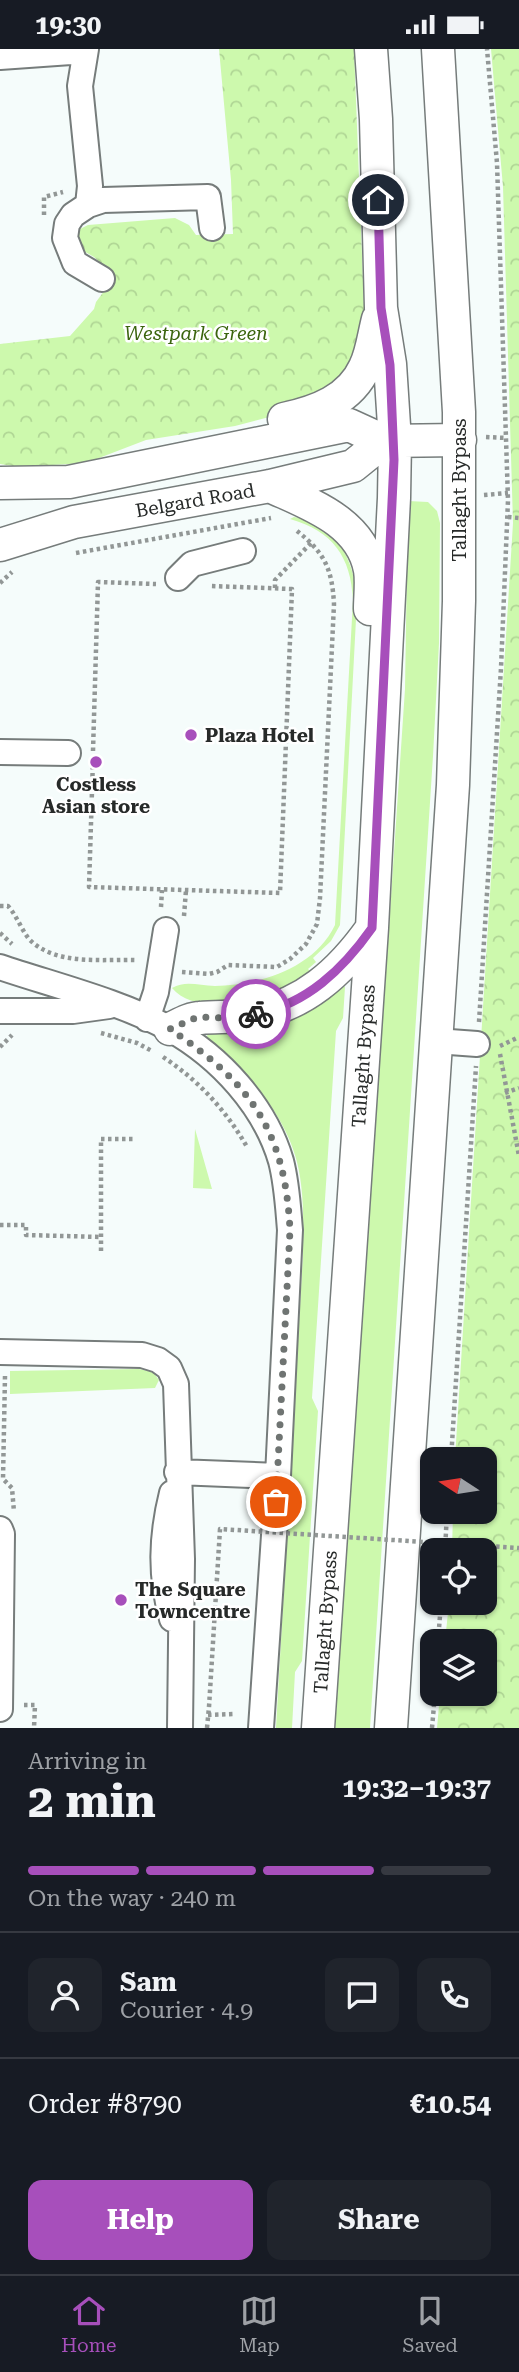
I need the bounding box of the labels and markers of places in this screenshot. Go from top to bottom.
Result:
pin [348,170,408,230]
place label: Plaza Hotel [205,724,314,747]
marker: Plaza Hotel [183,727,199,743]
marker: Costless Asian store [88,754,104,770]
place label: Costless Asian store [42,773,150,818]
pin [246,1472,306,1532]
place label: The Square Towncentre [135,1578,251,1623]
marker: The Square Towncentre [113,1592,129,1608]

